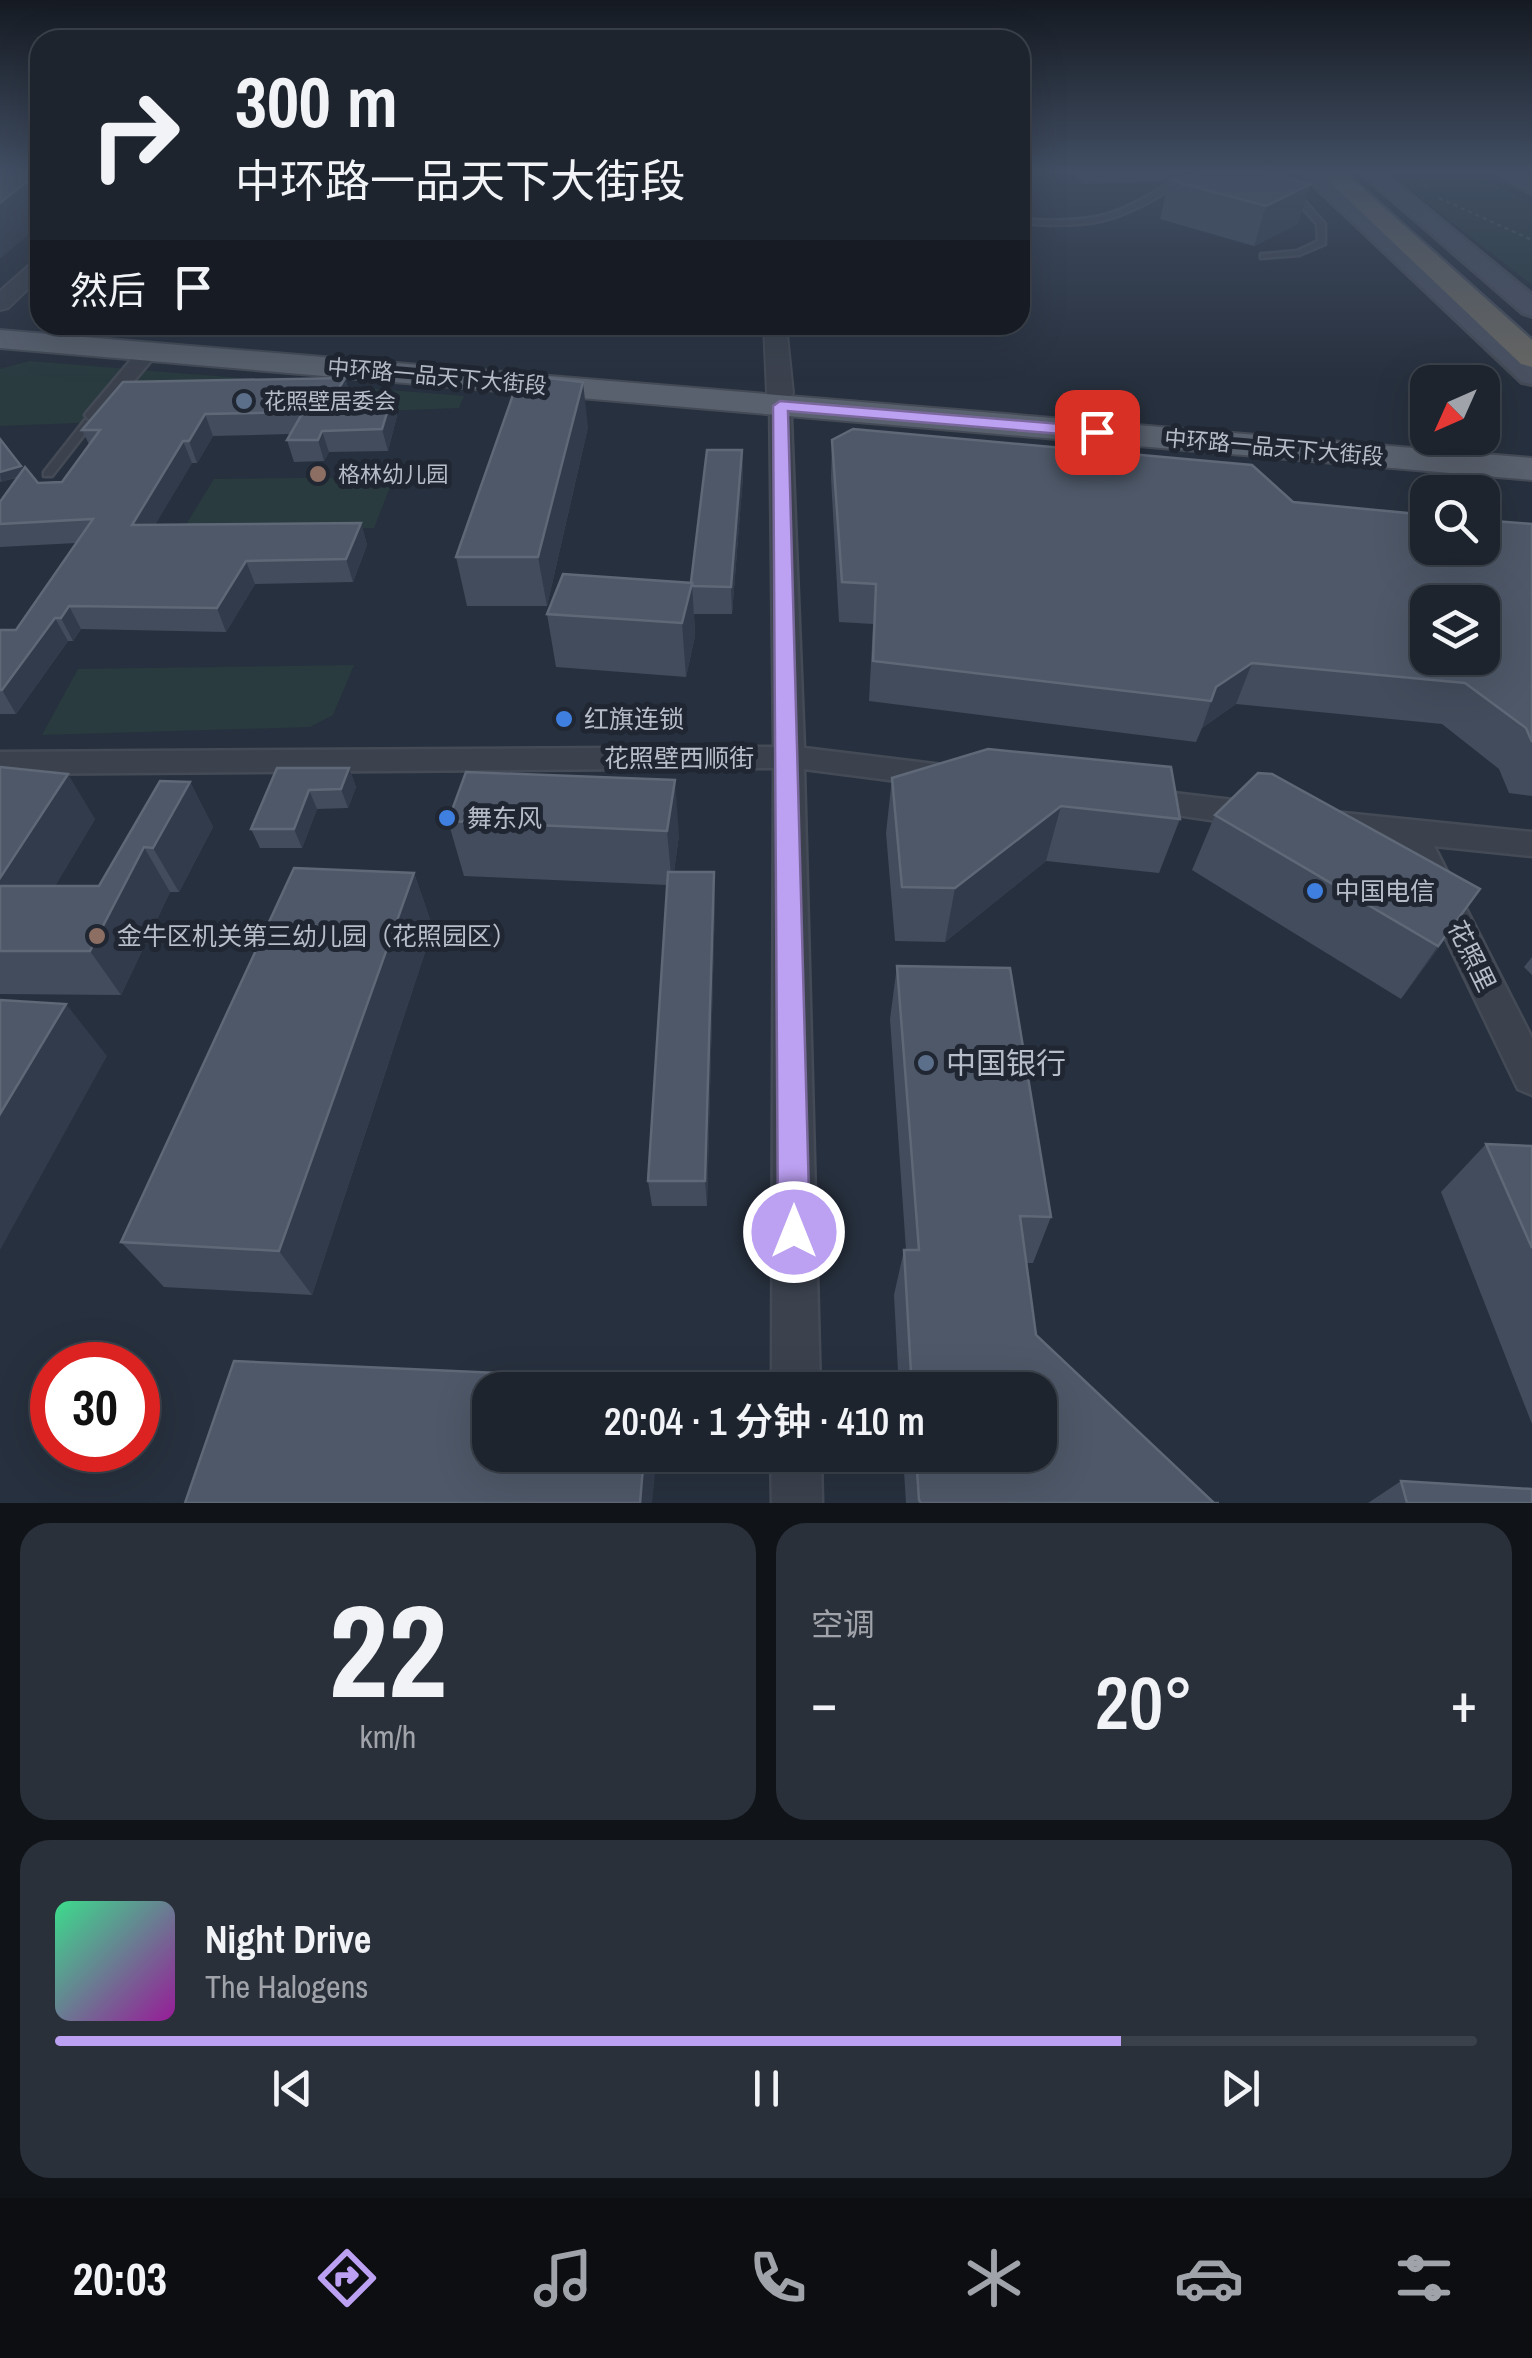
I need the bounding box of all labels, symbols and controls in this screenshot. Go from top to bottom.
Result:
text: 300 m [235,55,398,149]
icon: right [70,70,200,200]
text: 中环路一品天下大街段 [235,150,685,211]
icon: arrive [166,260,221,315]
text: 然后 [70,265,146,316]
street label: 中环路一品天下大街段 [326,351,548,401]
north arrow [1410,365,1500,455]
map controls [1410,365,1500,675]
place label: 花照壁居委会 [264,386,396,416]
marker: 花照壁居委会 [233,390,255,412]
pin [1055,390,1140,475]
icon: arrive [1070,405,1125,460]
street label: 中环路一品天下大街段 [1163,422,1385,472]
place label: 格林幼儿园 [338,459,448,489]
marker: 格林幼儿园 [307,463,329,485]
button: search [1410,475,1500,565]
button: layers [1410,585,1500,675]
place label: 红旗连锁 [584,702,684,736]
marker: 红旗连锁 [553,708,575,730]
street label: 花照壁西顺街 [604,741,754,775]
place label: 舞东风 [467,801,542,835]
marker: 舞东风 [436,807,458,829]
place label: 中国电信 [1335,874,1435,908]
marker: 中国电信 [1304,880,1326,902]
street label: 花照里 [1440,915,1504,997]
place label: 金牛区机关第三幼儿园（花照园区） [117,919,517,953]
marker: 金牛区机关第三幼儿园（花照园区） [86,925,108,947]
place label: 中国银行 [946,1043,1066,1083]
marker: 中国银行 [915,1052,937,1074]
position arrow [742,1180,846,1284]
speed limit sign: 30 [30,1342,160,1472]
text: 20:04 · 1 分钟 · 410 m [604,1396,925,1447]
text: 22 [329,1562,447,1738]
text: 空调 [811,1603,875,1646]
text: 20° [1095,1651,1193,1752]
text: − [811,1665,837,1739]
text: + [1451,1665,1477,1739]
text: km/h [360,1715,416,1758]
text: Night Drive [205,1914,371,1965]
text: The Halogens [205,1965,368,2008]
icon: previous [265,2061,320,2116]
icon: pause [739,2061,794,2116]
icon: next [1213,2061,1268,2116]
icon: directions [312,2243,382,2313]
icon: music [528,2243,598,2313]
icon: phone [743,2243,813,2313]
icon: climate [959,2243,1029,2313]
icon: car [1174,2243,1244,2313]
icon: filters [1389,2243,1459,2313]
text: 20:03 [73,2248,167,2309]

